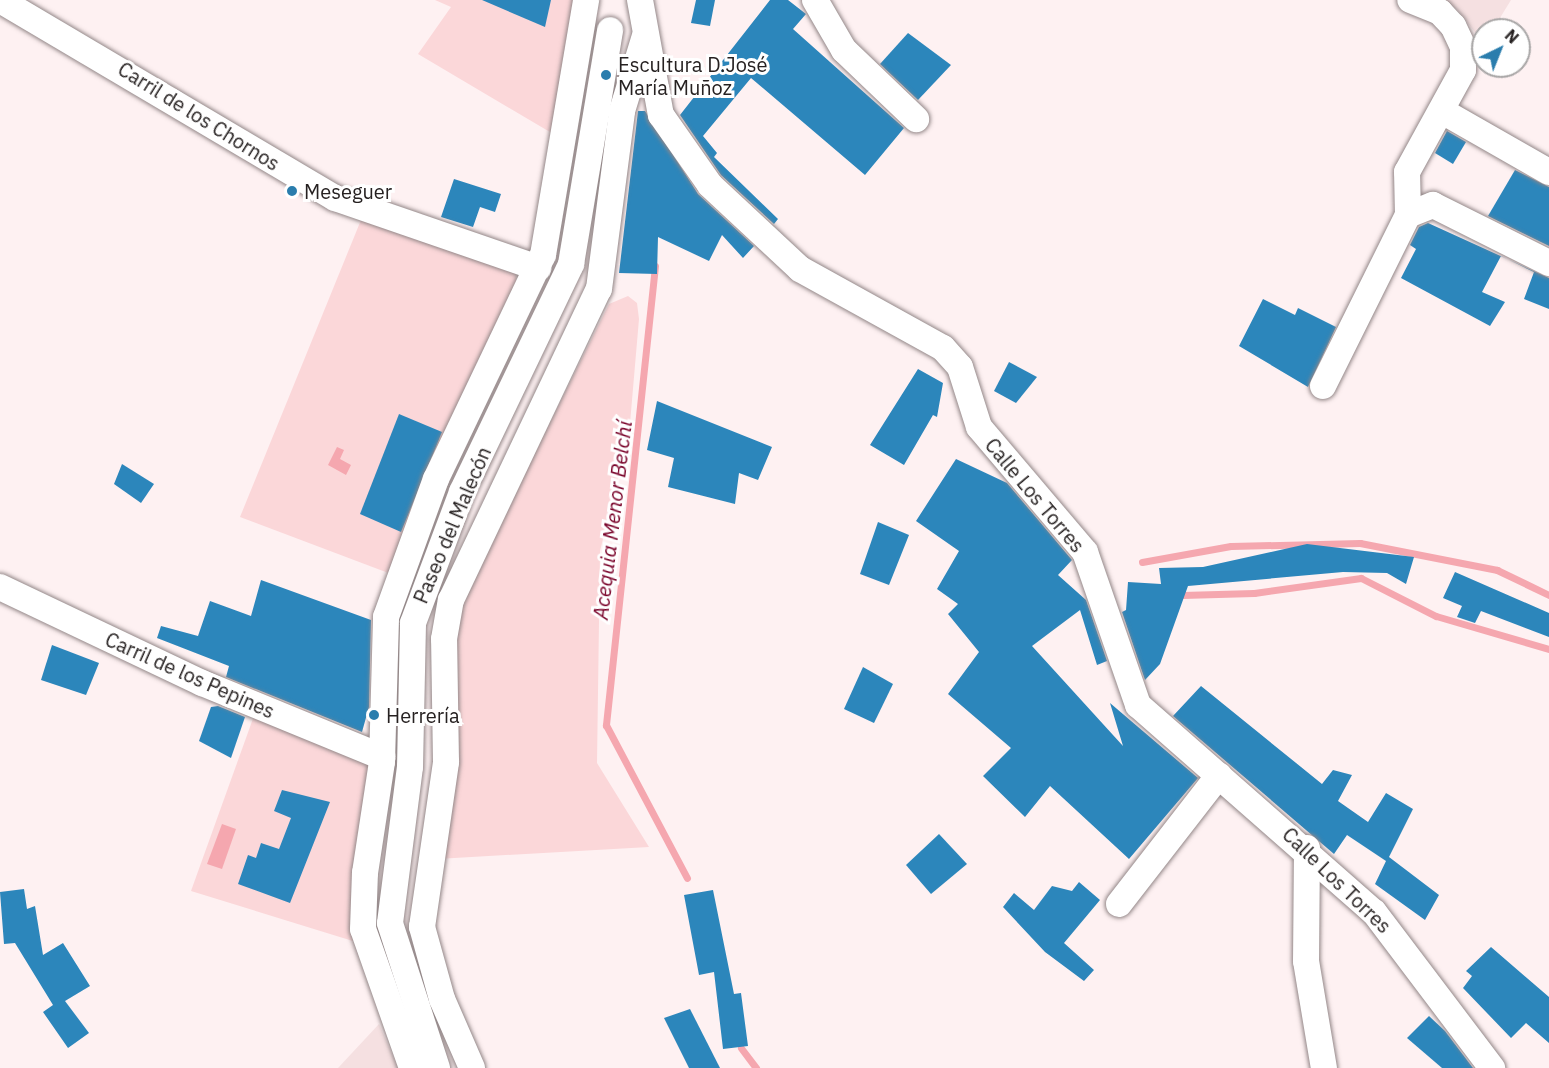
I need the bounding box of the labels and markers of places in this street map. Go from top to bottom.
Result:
place label: Escultura D.José María Muñoz [618,52,768,99]
marker: Escultura D.José María Muñoz [599,68,613,82]
place label: Meseguer [304,179,392,203]
marker: Meseguer [285,184,299,198]
place label: Herrería [386,703,460,727]
marker: Herrería [367,708,381,722]

